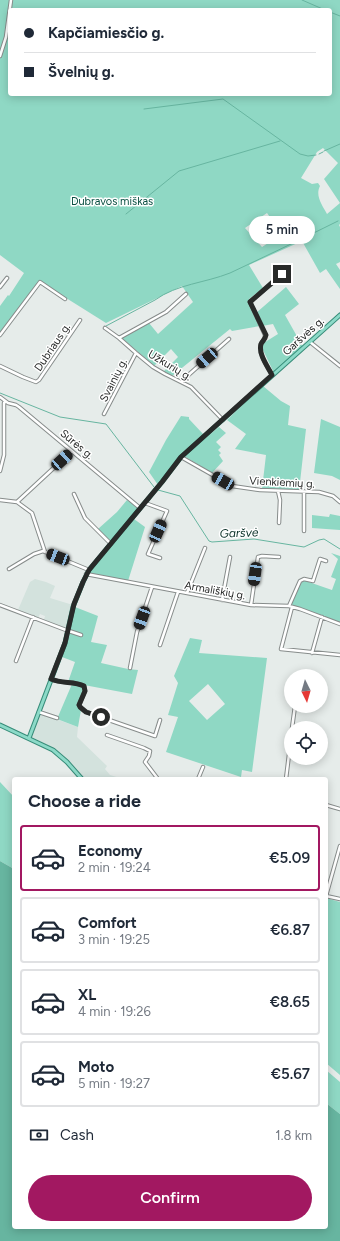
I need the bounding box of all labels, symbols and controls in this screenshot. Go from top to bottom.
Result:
text: Kapčiamiesčio g. [48,24,164,42]
text: Švelnių g. [48,63,114,81]
park label: Dubravos miškas [71,195,153,208]
callout: 5 min [249,216,315,244]
text: 5 min [266,222,298,237]
route end [273,265,291,283]
street label: Garšvės g. [280,314,327,358]
street label: Dubriaus g. [32,321,73,374]
car [194,346,220,370]
street label: Užkurių g. [146,347,194,383]
street label: Svainių g. [97,356,130,404]
street label: Sūrės g. [57,427,96,462]
car [49,448,75,472]
car [210,470,236,492]
street label: Vienkiemių g. [249,474,315,491]
car [148,518,168,544]
water label: Garšvė [219,525,259,541]
car [45,547,71,567]
car [247,561,263,587]
street label: Armališkių g. [183,579,246,602]
car [132,605,152,631]
north arrow [284,669,328,713]
map controls [284,669,328,765]
route start [92,708,110,726]
button: locate [284,721,328,765]
text: Choose a ride [28,790,141,812]
icon: car [30,840,66,876]
text: Economy [78,842,143,860]
text: €5.09 [269,849,310,867]
text: 2 min · 19:24 [78,860,151,875]
icon: car [30,912,66,948]
text: Comfort [78,914,137,932]
text: €6.87 [270,921,310,939]
text: 3 min · 19:25 [78,932,150,947]
icon: car [30,984,66,1020]
text: XL [78,986,96,1004]
text: €8.65 [270,993,310,1011]
text: 4 min · 19:26 [78,1004,151,1019]
icon: car [30,1056,66,1092]
text: Moto [78,1058,114,1076]
text: €5.67 [271,1065,310,1083]
text: 5 min · 19:27 [78,1076,150,1091]
icon: cash [28,1124,50,1146]
text: Cash [60,1126,94,1144]
text: 1.8 km [275,1128,312,1143]
button: Confirm [28,1175,312,1221]

